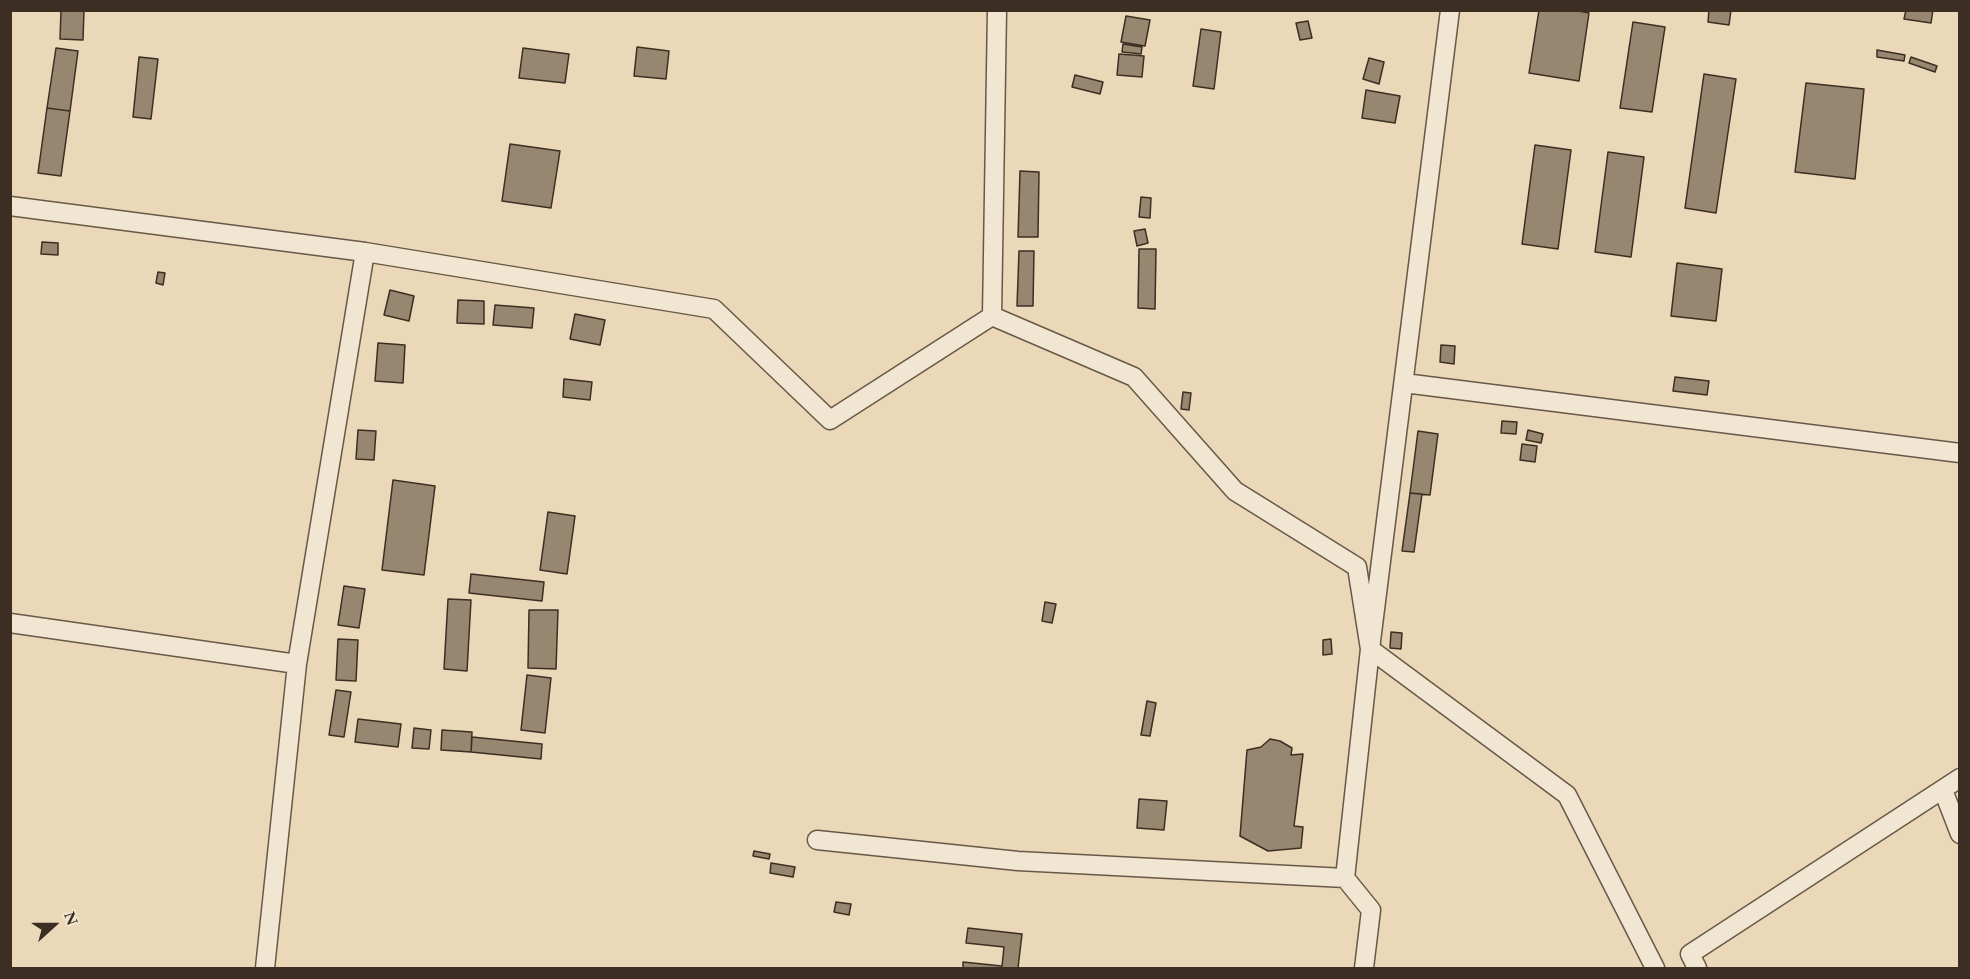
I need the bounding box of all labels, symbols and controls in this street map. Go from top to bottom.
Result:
north arrow [24,895,84,955]
text: N [59,909,83,928]

